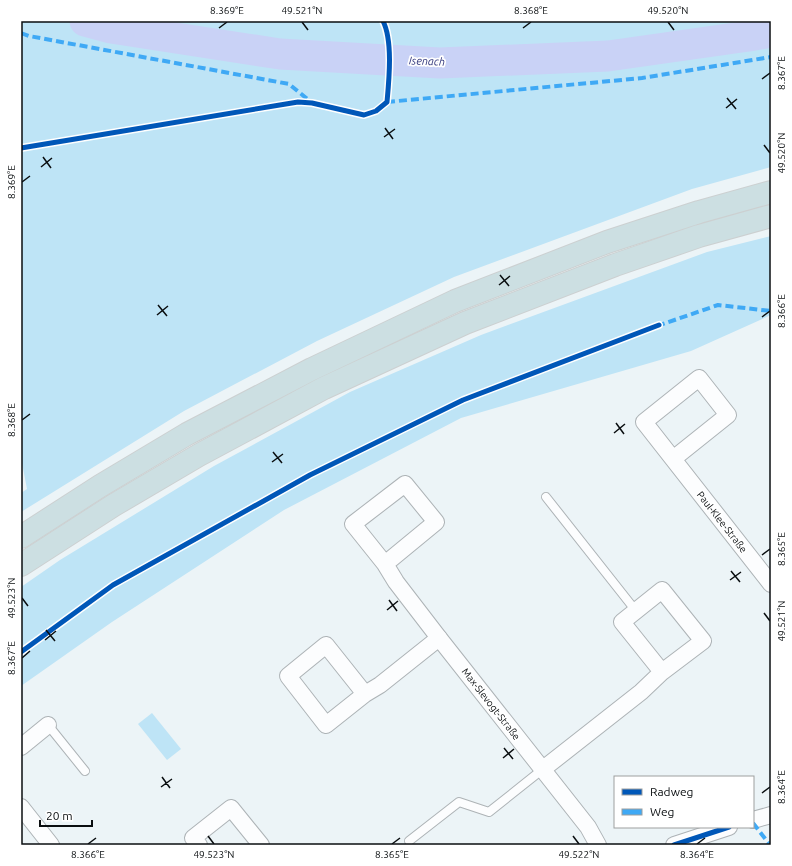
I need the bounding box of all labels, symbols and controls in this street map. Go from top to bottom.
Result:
text: 8.369°E [210,5,244,16]
text: 49.521°N [281,5,323,16]
text: 8.368°E [514,5,548,16]
text: 49.520°N [647,5,689,16]
water label: Isenach [409,54,445,68]
text: 8.367°E [776,56,787,90]
text: 49.520°N [776,132,787,174]
text: 8.369°E [6,165,17,199]
text: 8.366°E [776,294,787,328]
text: 8.368°E [6,403,17,437]
street label: Paul-Klee-Straße [695,489,749,555]
text: 8.365°E [776,532,787,566]
text: 49.523°N [6,577,17,619]
text: 49.521°N [776,600,787,642]
text: 8.367°E [6,641,17,675]
street label: Max-Slevogt-Straße [460,666,522,742]
text: 8.364°E [776,770,787,804]
legend [614,776,754,828]
text: Radweg [650,785,693,798]
scale bar [40,802,92,828]
text: Weg [650,805,674,818]
text: 20 m [46,809,73,822]
text: 8.366°E [71,849,105,860]
text: 49.523°N [193,849,235,860]
text: 8.365°E [375,849,409,860]
text: 49.522°N [558,849,600,860]
text: 8.364°E [680,849,714,860]

